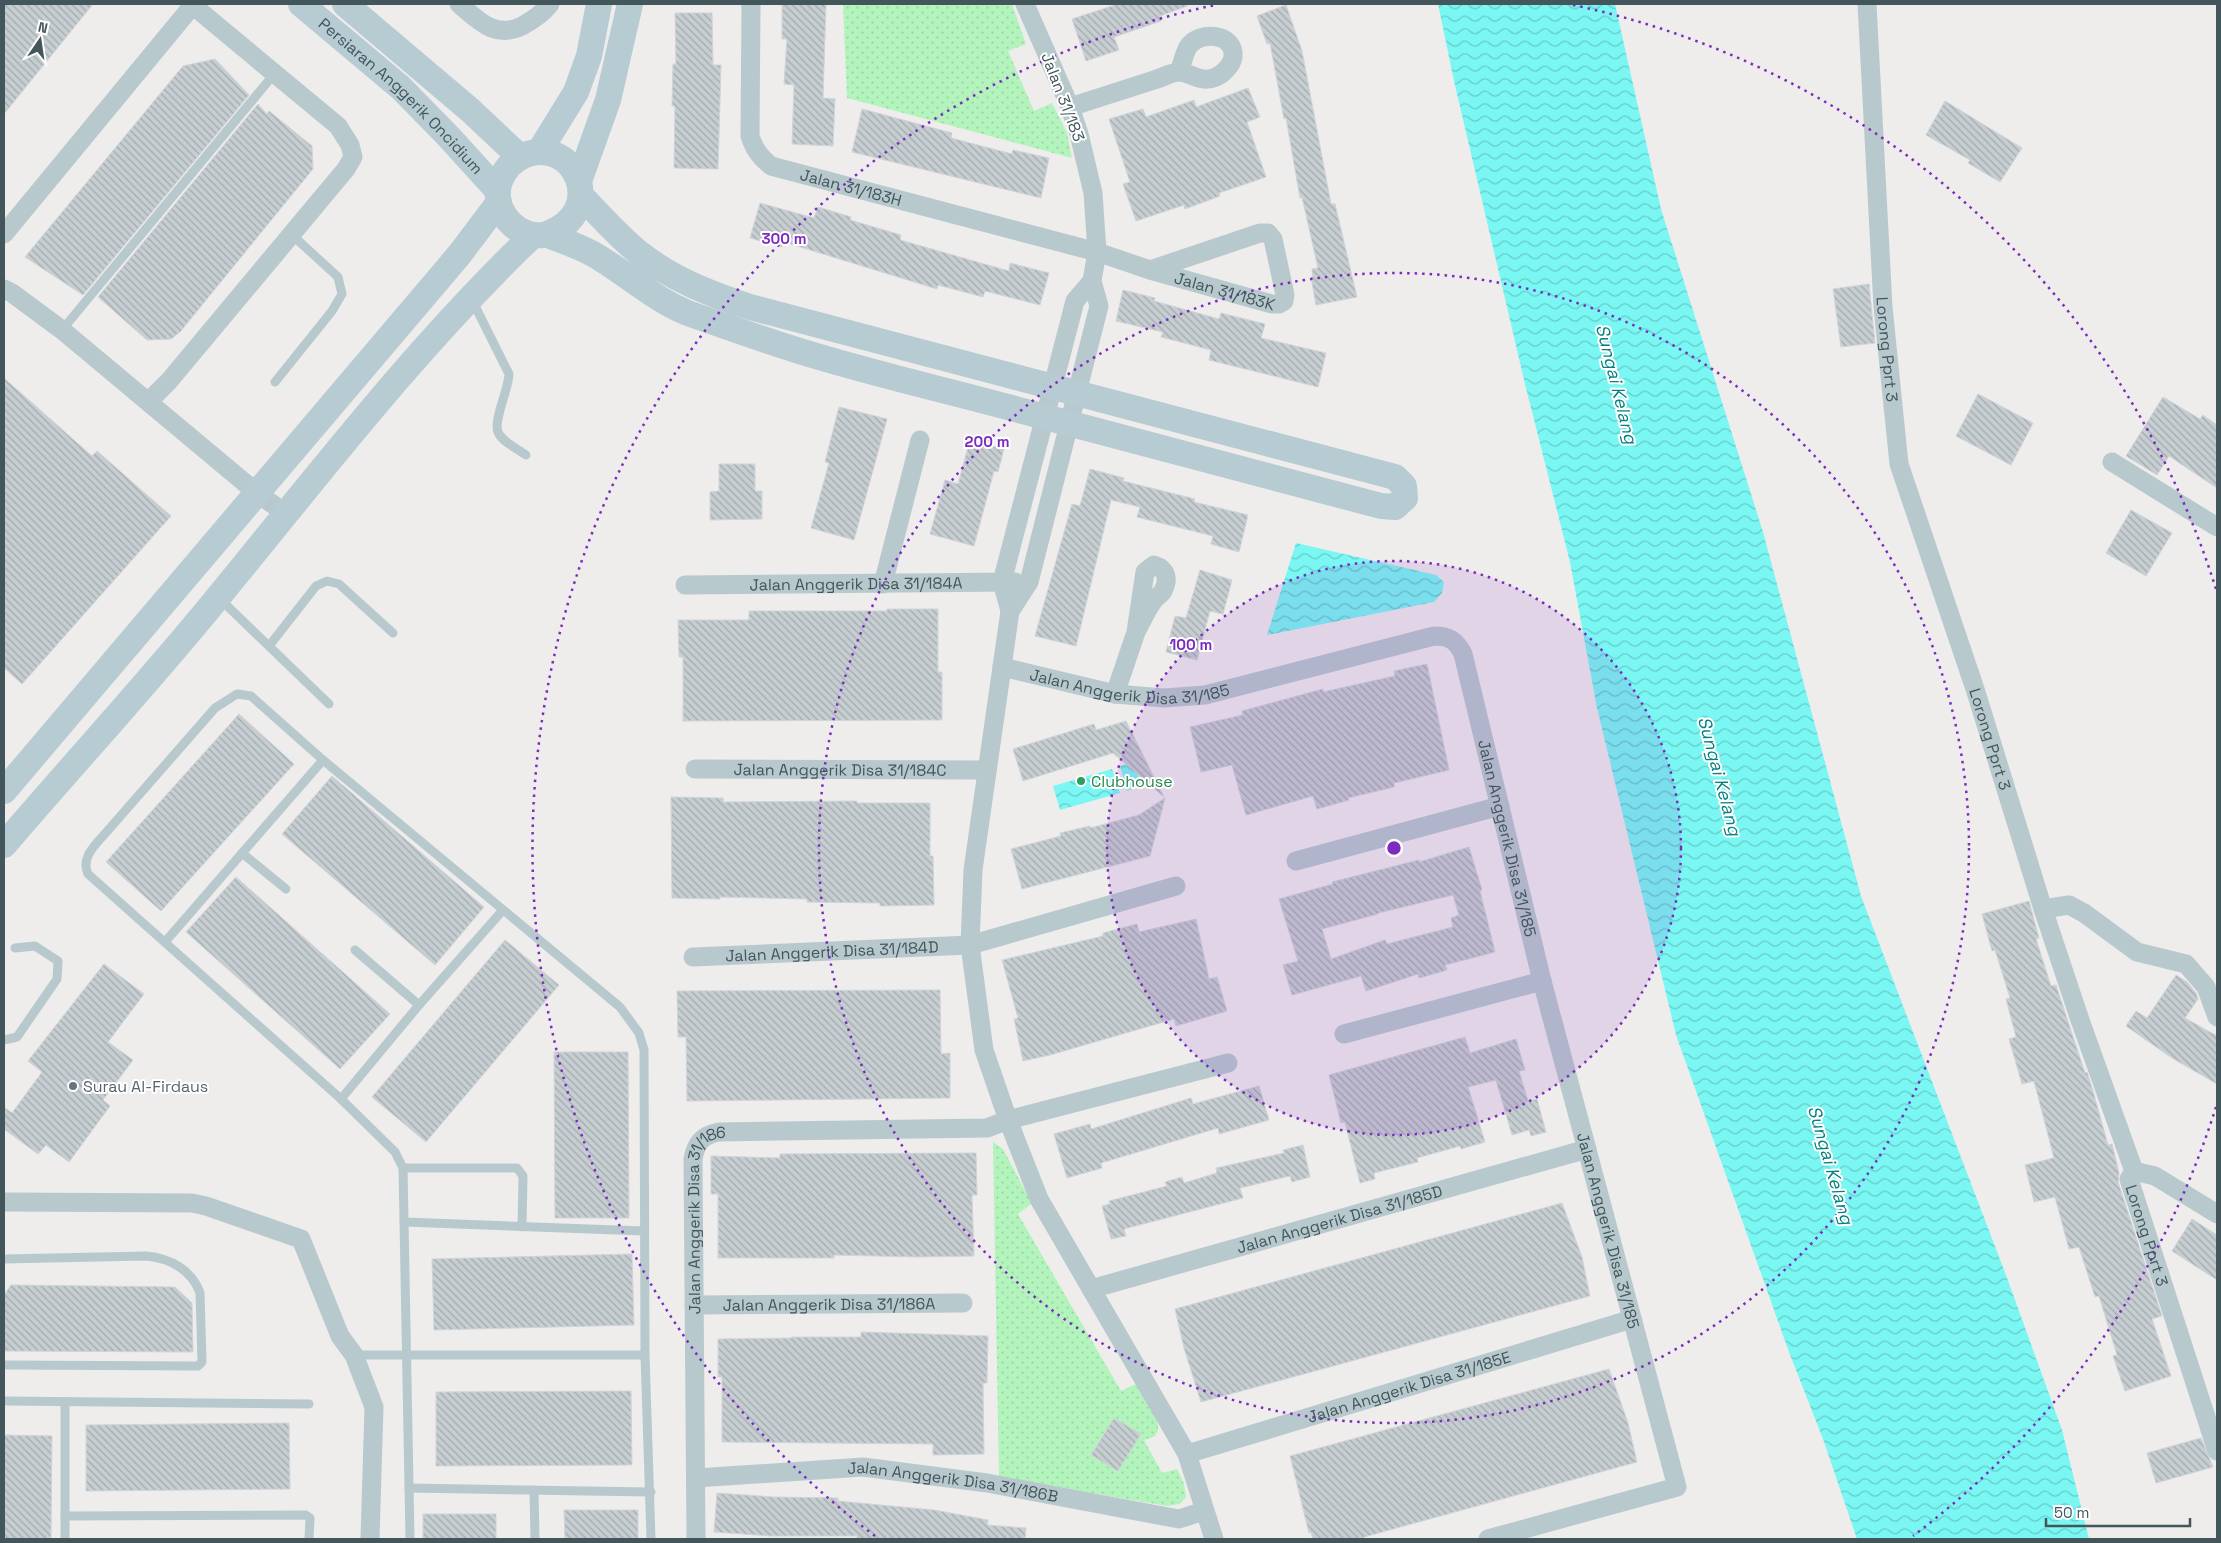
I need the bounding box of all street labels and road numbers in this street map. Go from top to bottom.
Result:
street label: Persiaran Anggerik Oncidium [314,13,488,179]
street label: Jalan 31/183 [1036,49,1090,145]
street label: Jalan 31/183H [798,164,904,211]
street label: Jalan 31/183K [1172,267,1278,315]
street label: Lorong Pprt 3 [1872,296,1903,403]
street label: Jalan Anggerik Disa 31/184A [749,572,963,595]
street label: Jalan Anggerik Disa 31/185 [1028,663,1232,709]
street label: Lorong Pprt 3 [1965,685,2016,792]
street label: Jalan Anggerik Disa 31/185 [1474,737,1541,939]
street label: Jalan Anggerik Disa 31/184C [733,759,947,780]
street label: Jalan Anggerik Disa 31/184D [725,936,939,966]
street label: Jalan Anggerik Disa 31/186 [682,1121,726,1314]
street label: Jalan Anggerik Disa 31/185 [1572,1130,1645,1331]
street label: Jalan Anggerik Disa 31/185D [1234,1180,1445,1258]
street label: Lorong Pprt 3 [2121,1182,2173,1289]
street label: Jalan Anggerik Disa 31/186A [723,1293,935,1315]
street label: Jalan Anggerik Disa 31/185E [1305,1346,1513,1427]
street label: Jalan Anggerik Disa 31/186B [846,1456,1060,1507]

